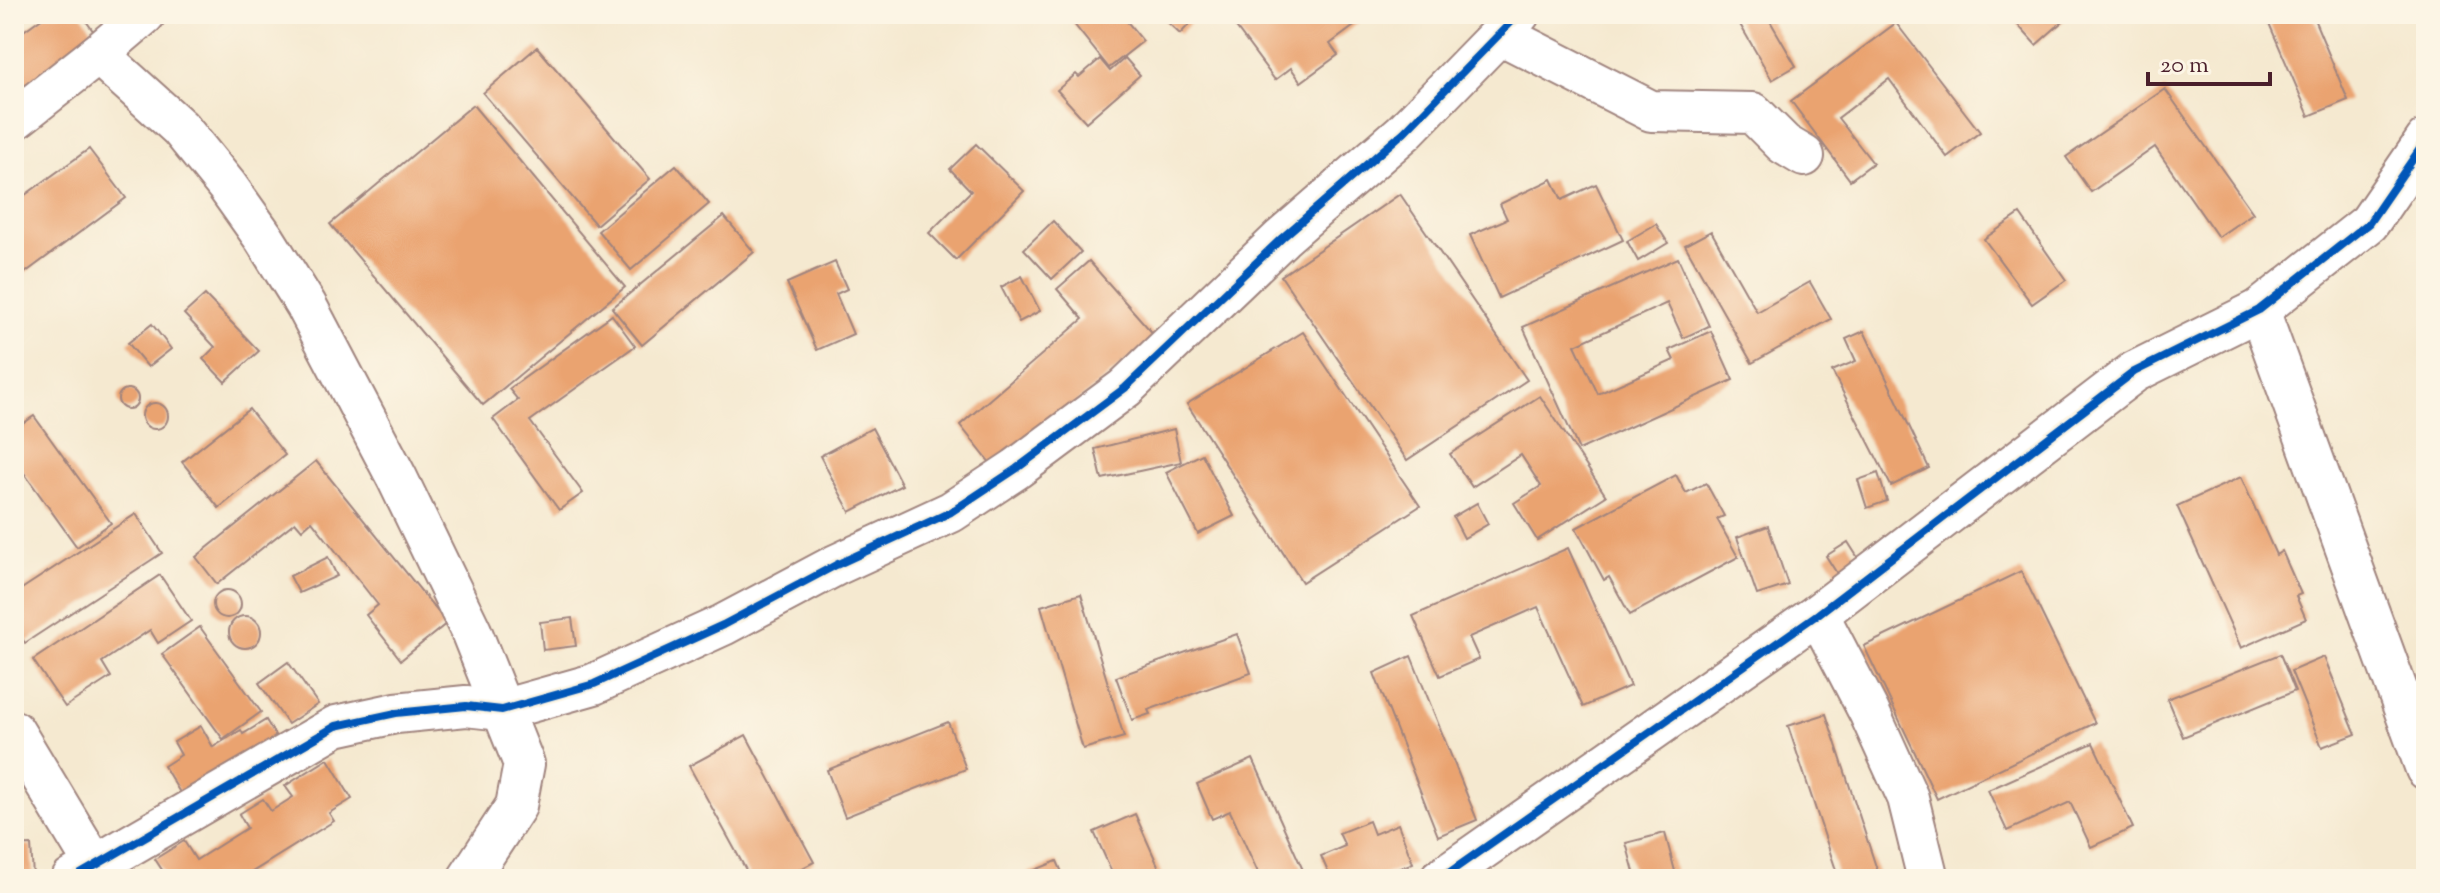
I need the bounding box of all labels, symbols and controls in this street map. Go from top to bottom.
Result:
scale bar [2148,36,2270,86]
text: 20 m [2160,49,2209,83]

